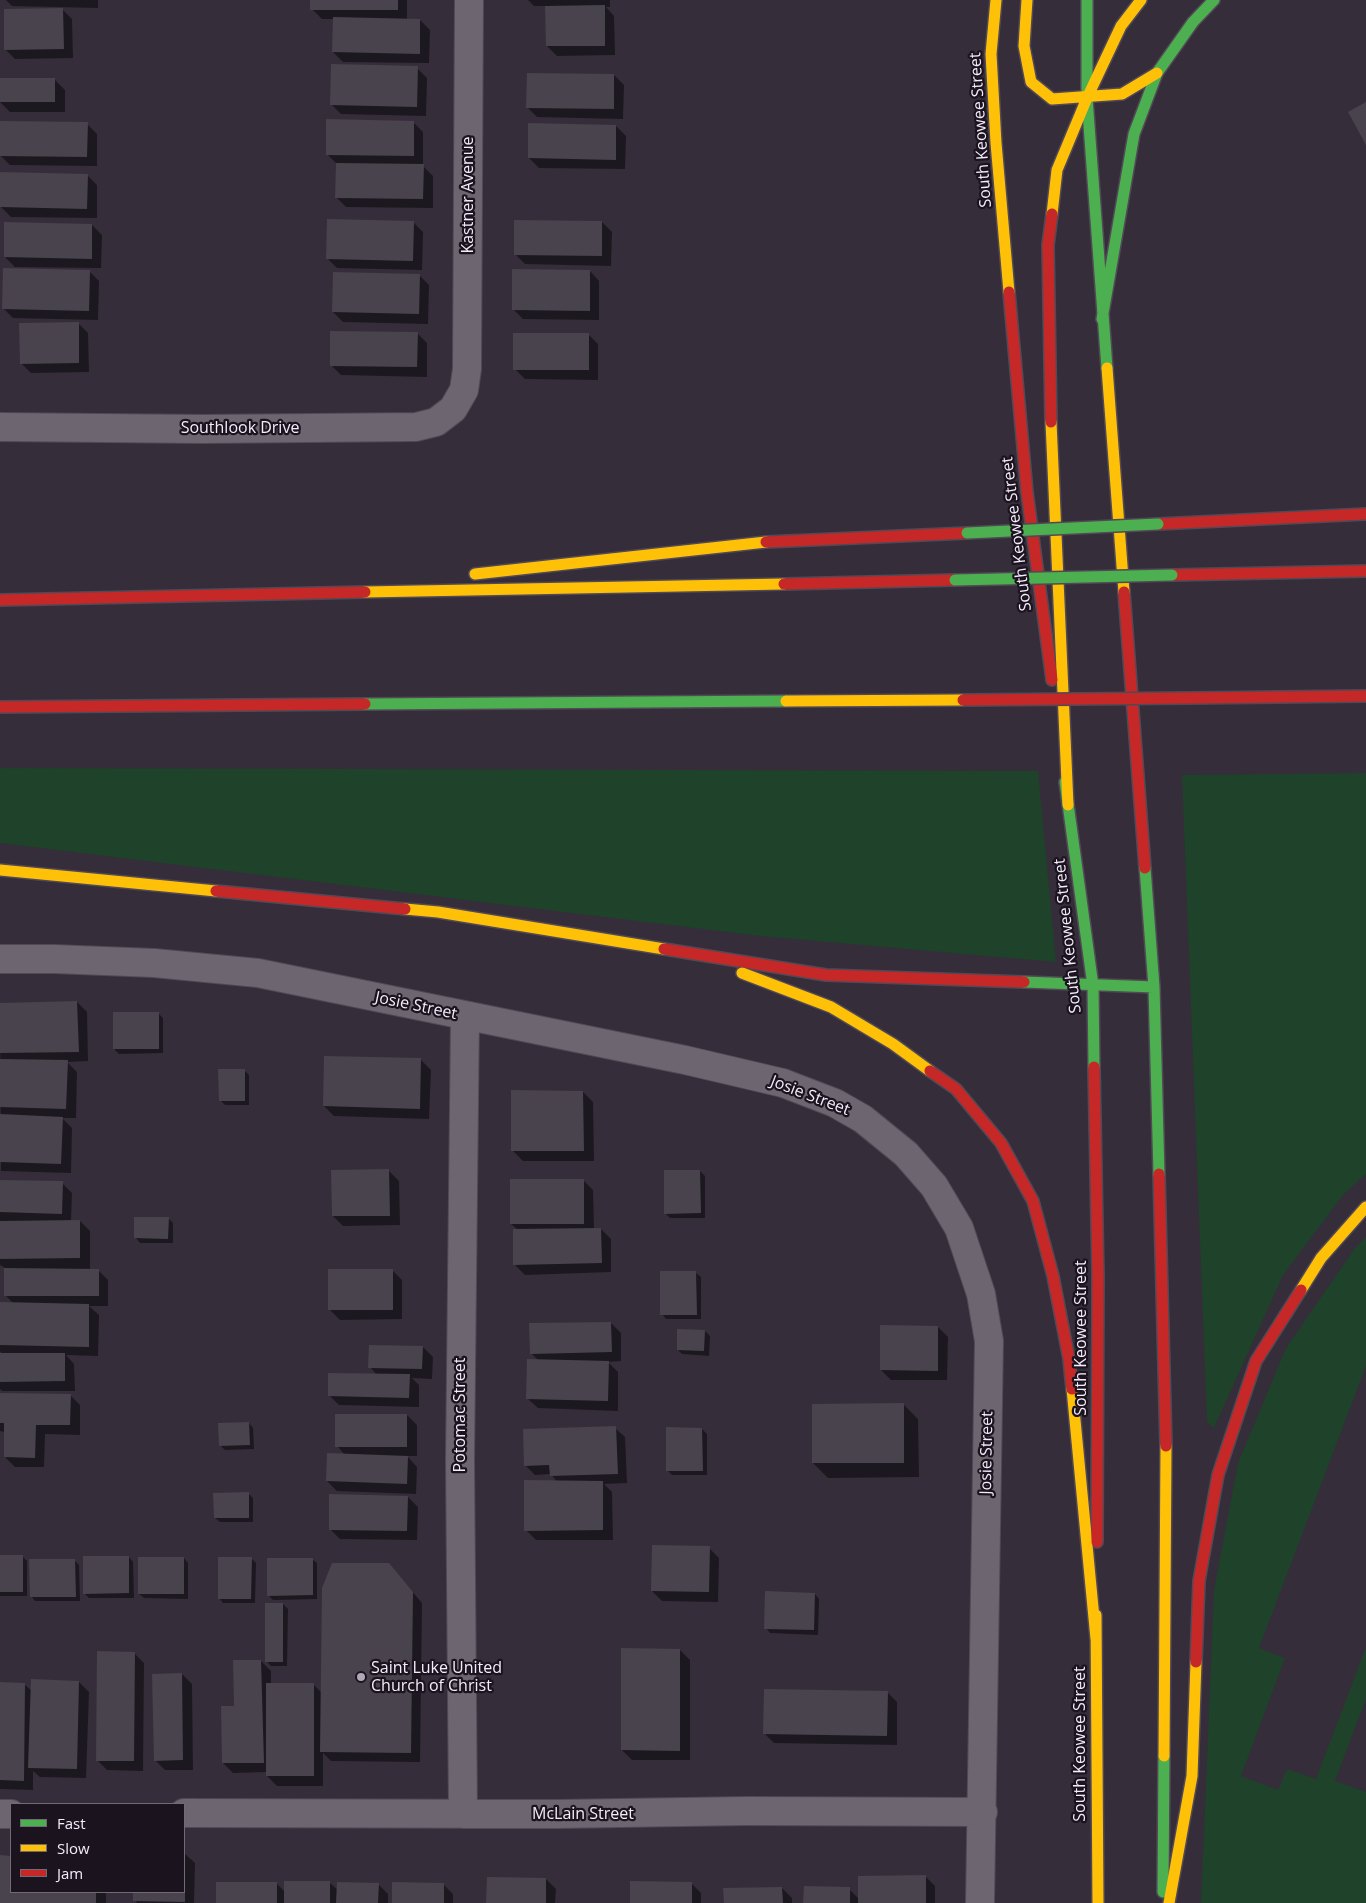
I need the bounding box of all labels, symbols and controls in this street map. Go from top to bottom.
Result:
street label: South Keowee Street [966,52,996,208]
street label: Kastner Avenue [458,136,478,254]
street label: Southlook Drive [181,418,299,438]
street label: South Keowee Street [998,456,1036,612]
street label: South Keowee Street [1050,858,1086,1014]
street label: Josie Street [373,988,459,1024]
street label: Josie Street [768,1072,852,1120]
street label: South Keowee Street [1071,1260,1091,1416]
street label: Potomac Street [450,1358,470,1472]
street label: Josie Street [977,1411,997,1495]
place label: Saint Luke United Church of Christ [371,1658,502,1696]
street label: South Keowee Street [1070,1666,1090,1822]
marker: Saint Luke United Church of Christ [355,1671,367,1683]
legend [10,1803,185,1893]
street label: McLain Street [532,1804,634,1824]
text: Fast [57,1813,86,1833]
text: Slow [57,1838,90,1858]
text: Jam [57,1863,83,1883]

